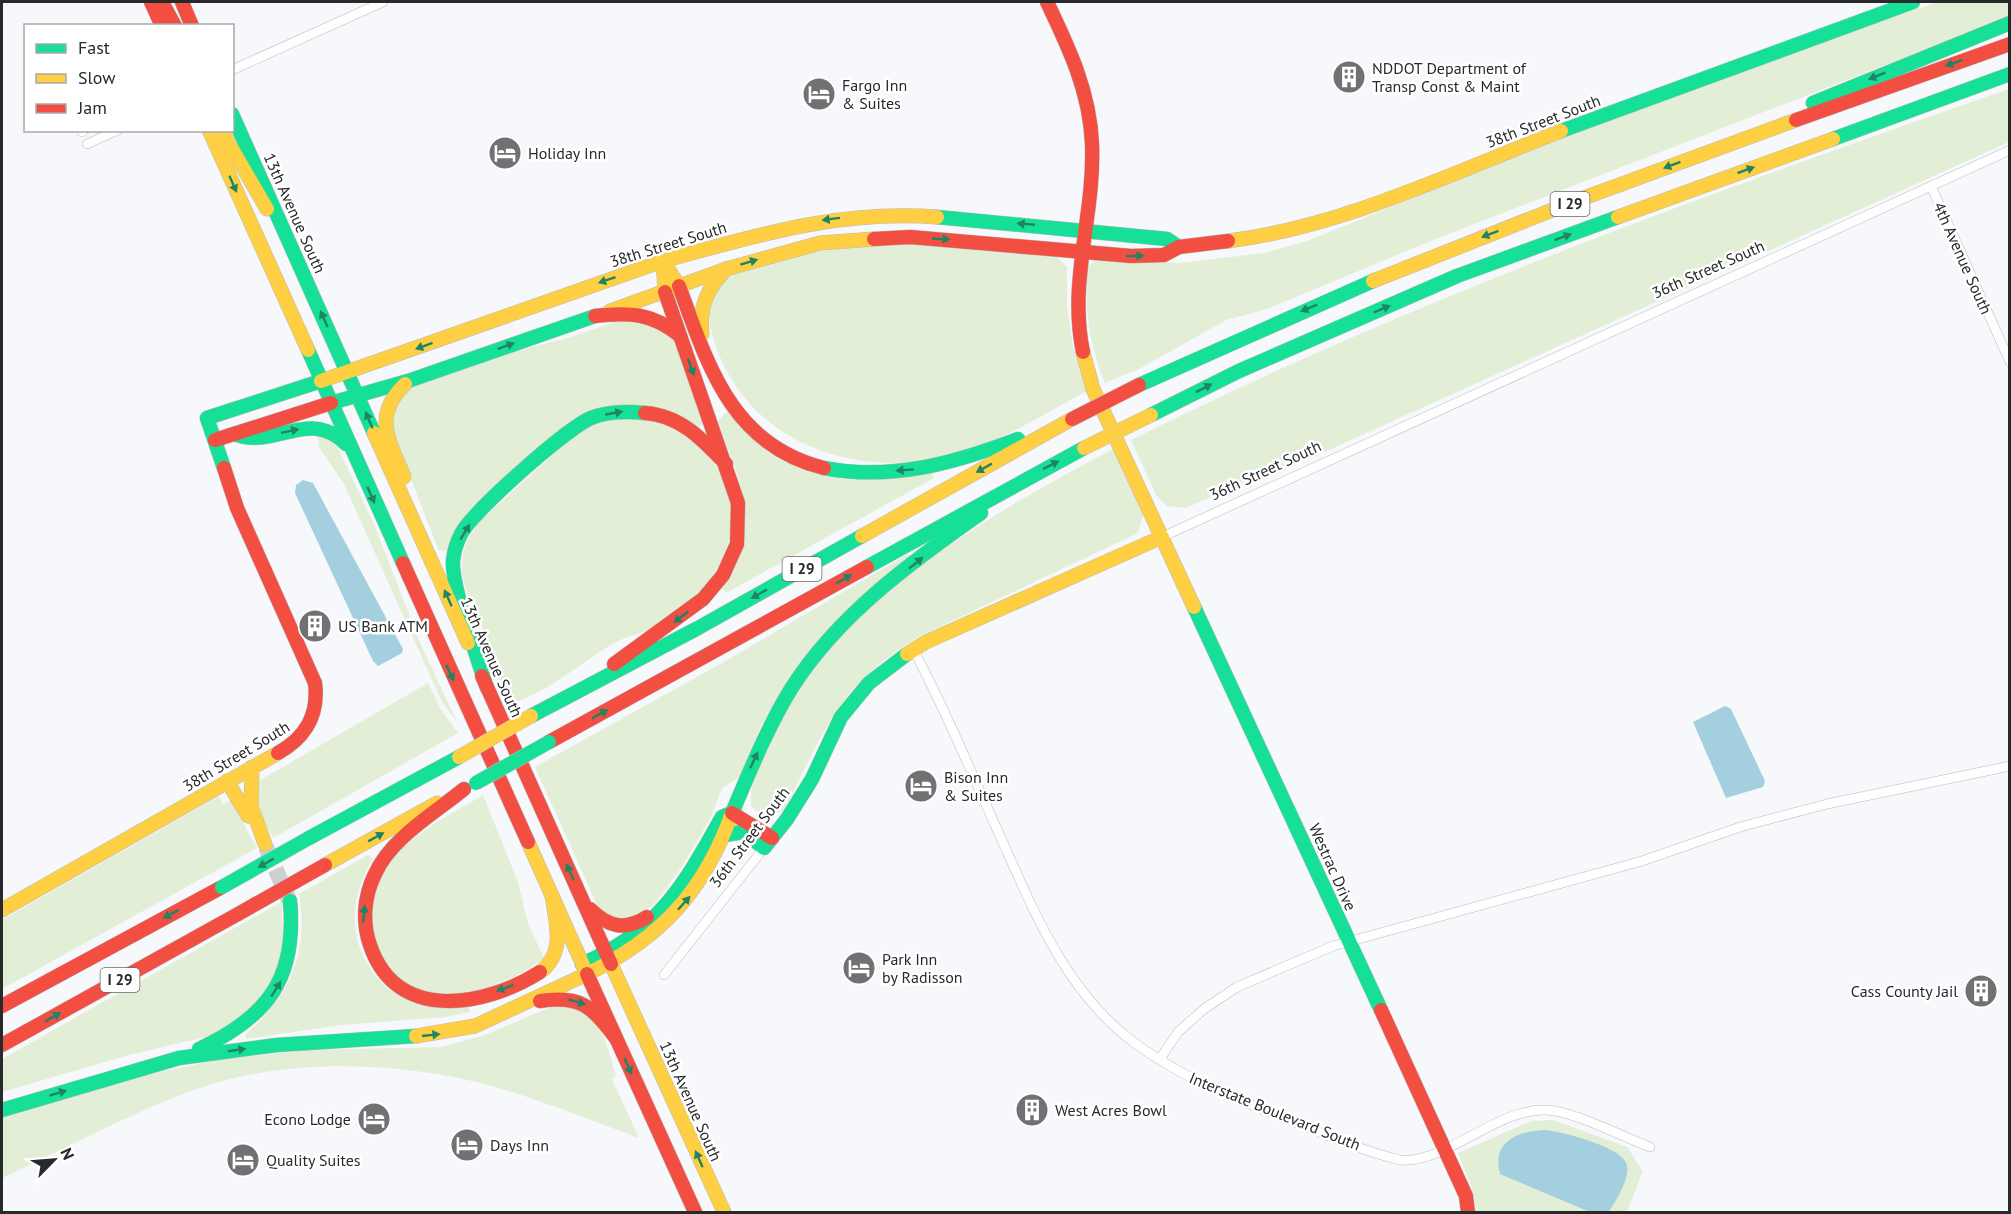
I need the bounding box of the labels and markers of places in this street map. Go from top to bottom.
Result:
place label: NDDOT Department of Transp Const & Maint [1372,58,1527,96]
building icon: NDDOT Department of Transp Const & Maint [1331,59,1367,95]
place label: Fargo Inn & Suites [842,75,907,113]
hotel icon: Fargo Inn & Suites [801,76,837,112]
hotel icon: Holiday Inn [487,135,523,171]
place label: Holiday Inn [528,143,606,163]
building icon: US Bank ATM [297,608,333,644]
place label: US Bank ATM [338,616,428,636]
place label: Bison Inn & Suites [944,767,1008,805]
hotel icon: Bison Inn & Suites [903,768,939,804]
place label: Park Inn by Radisson [882,949,963,987]
hotel icon: Park Inn by Radisson [841,950,877,986]
building icon: Cass County Jail [1963,973,1999,1009]
place label: Cass County Jail [1851,981,1958,1001]
building icon: West Acres Bowl [1014,1092,1050,1128]
place label: West Acres Bowl [1055,1100,1167,1120]
hotel icon: Econo Lodge [356,1101,392,1137]
place label: Econo Lodge [264,1109,351,1129]
hotel icon: Days Inn [449,1127,485,1163]
place label: Days Inn [490,1135,549,1155]
hotel icon: Quality Suites [225,1142,261,1178]
place label: Quality Suites [266,1150,361,1170]

